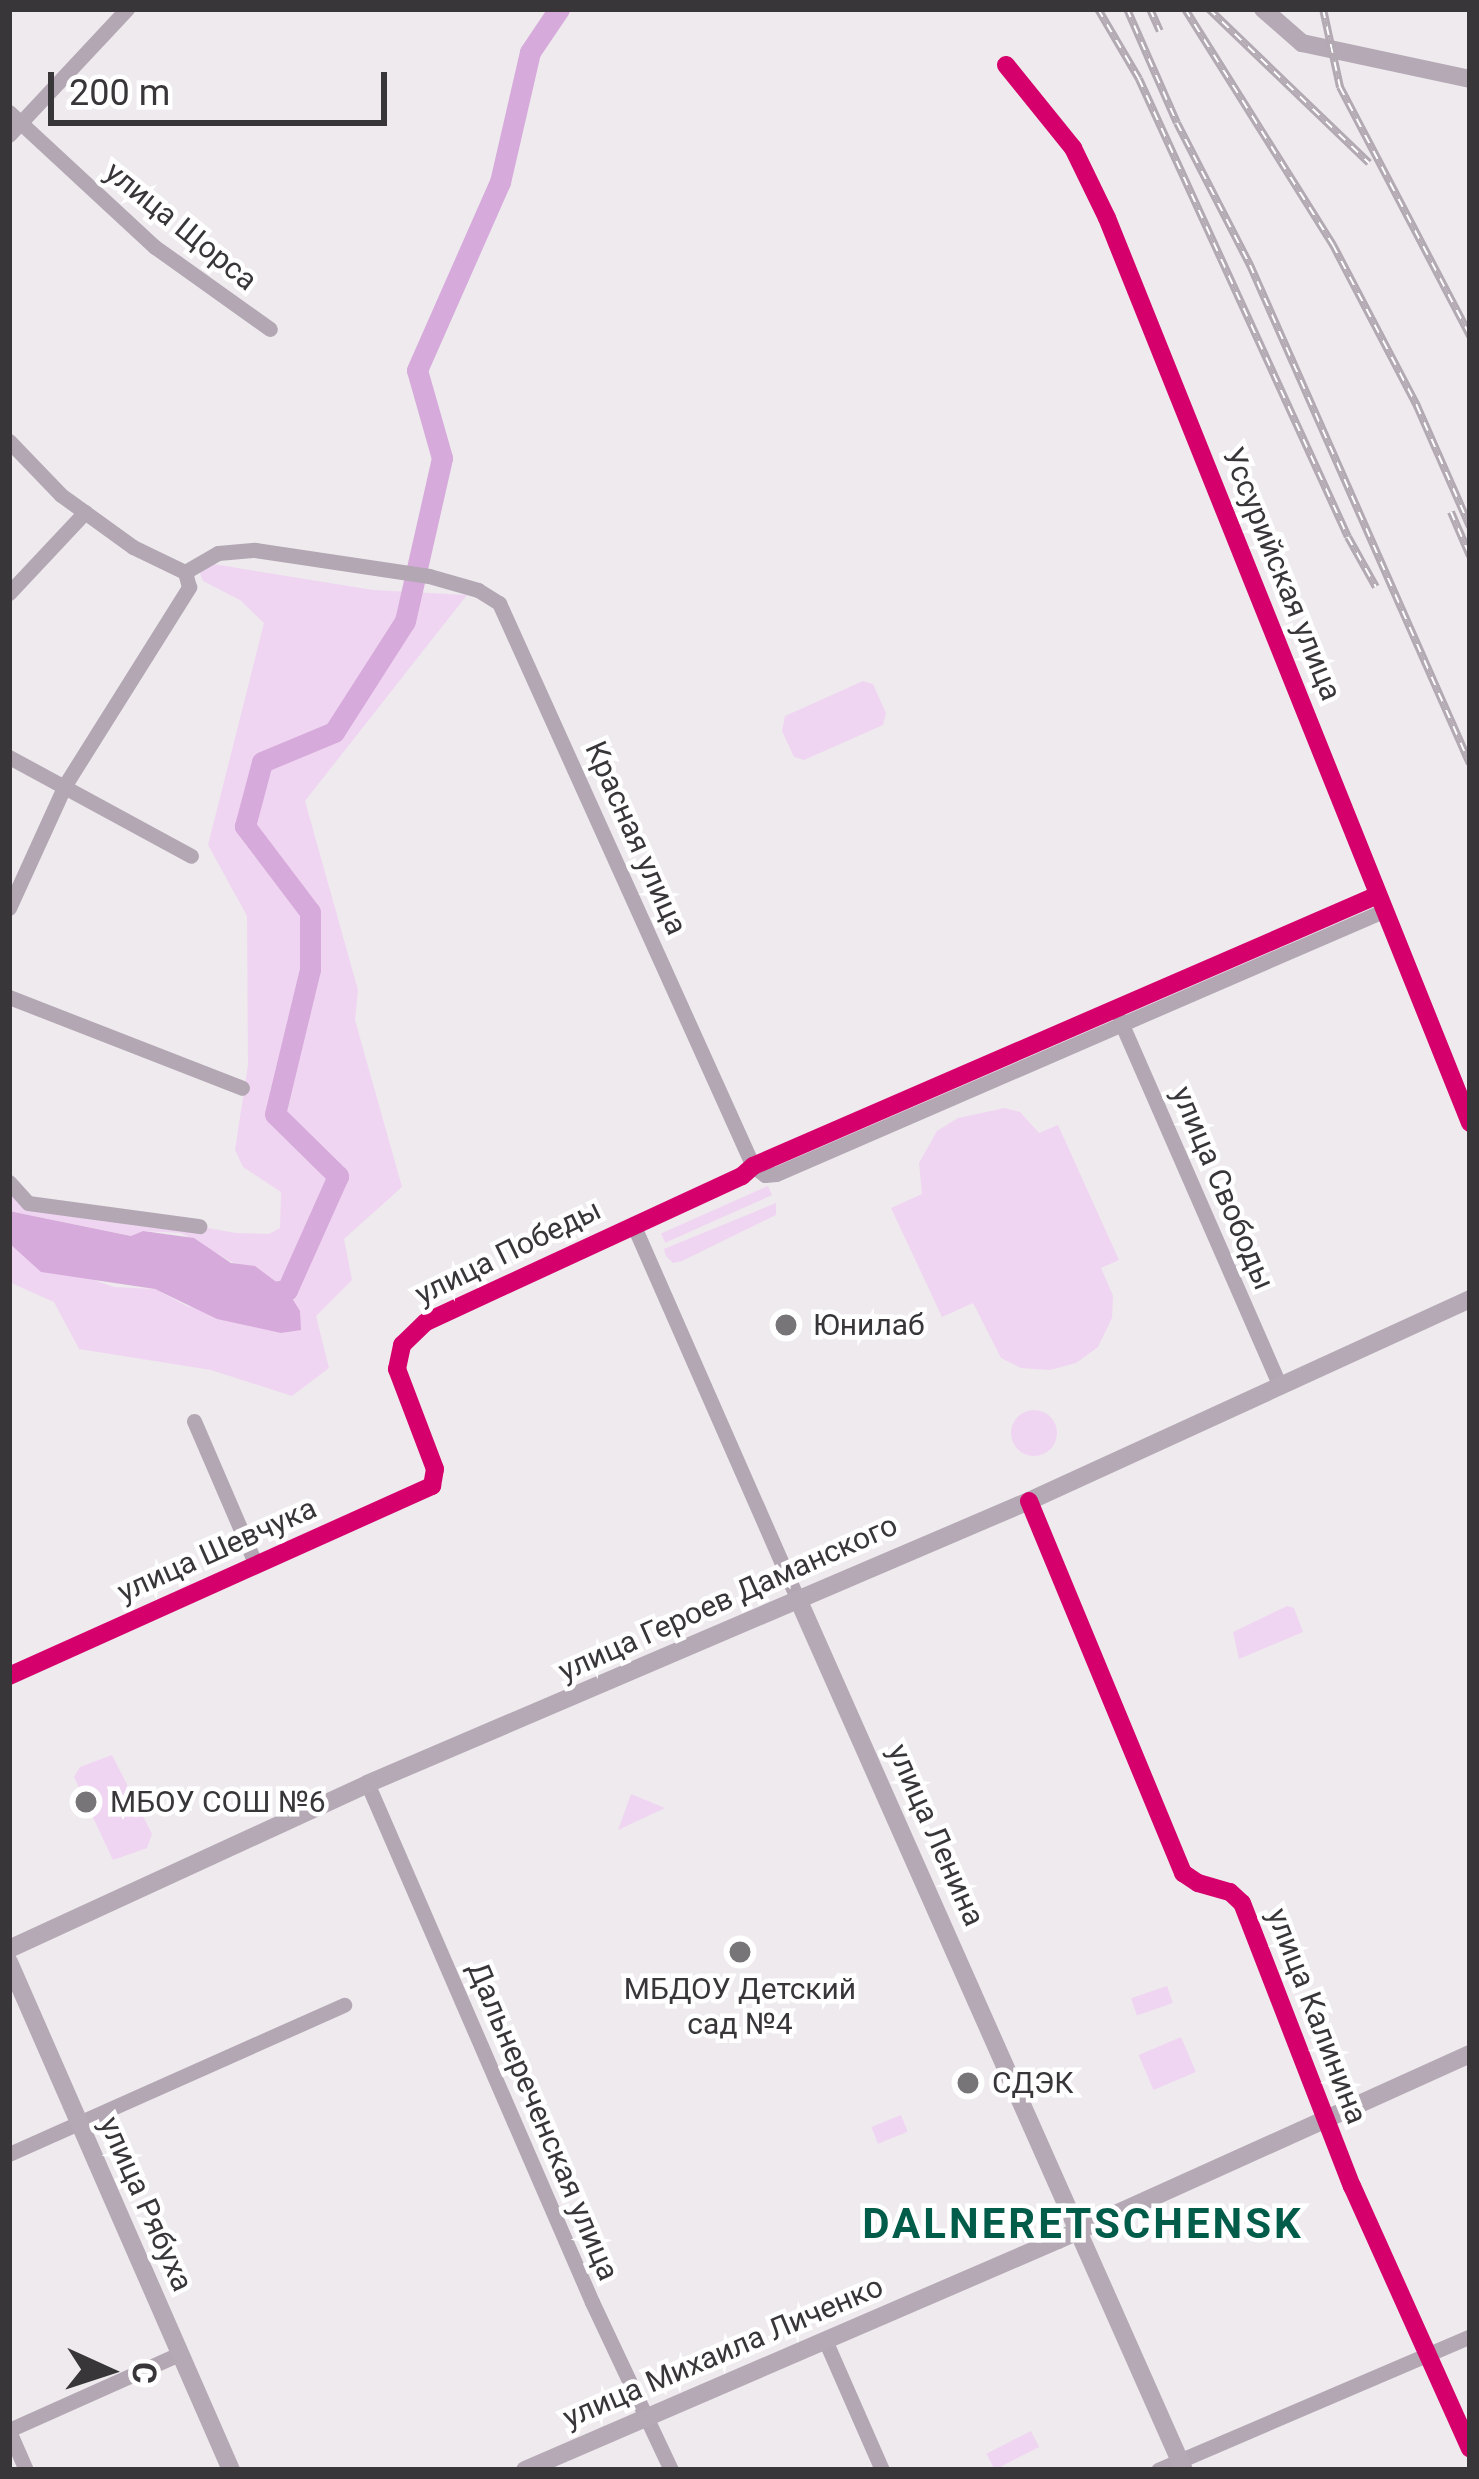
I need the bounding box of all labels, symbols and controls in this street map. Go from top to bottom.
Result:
scale bar [54,48,393,122]
text: 200 m [69,72,170,114]
street label: улица Щорса [98,154,264,298]
street label: Уссурийская улица [1215,442,1349,706]
street label: Красная улица [577,736,695,940]
street label: улица Свободы [1164,1081,1282,1295]
street label: улица Победы [409,1192,607,1312]
place label: Юнилаб [813,1307,925,1343]
marker: Юнилаб [770,1309,802,1341]
street label: улица Шевчука [112,1490,322,1610]
street label: улица Героев Даманского [553,1507,903,1689]
street label: улица Ленина [880,1739,992,1931]
place label: МБОУ СОШ №6 [110,1784,326,1820]
marker: МБОУ СОШ №6 [73,1789,99,1815]
street label: улица Калинина [1259,1903,1375,2129]
marker: МБДОУ Детский сад №4 [727,1939,753,1965]
street label: Дальнереченская улица [460,1956,626,2286]
place label: МБДОУ Детский сад №4 [624,1971,856,2042]
place label: СДЭК [992,2065,1074,2101]
marker: СДЭК [955,2070,981,2096]
street label: улица Рябуха [91,2111,201,2297]
district label: DALNERETSCHENSK [862,2199,1304,2249]
street label: улица Михаила Личенко [558,2268,888,2436]
north arrow [48,2311,168,2431]
text: С [124,2361,164,2385]

